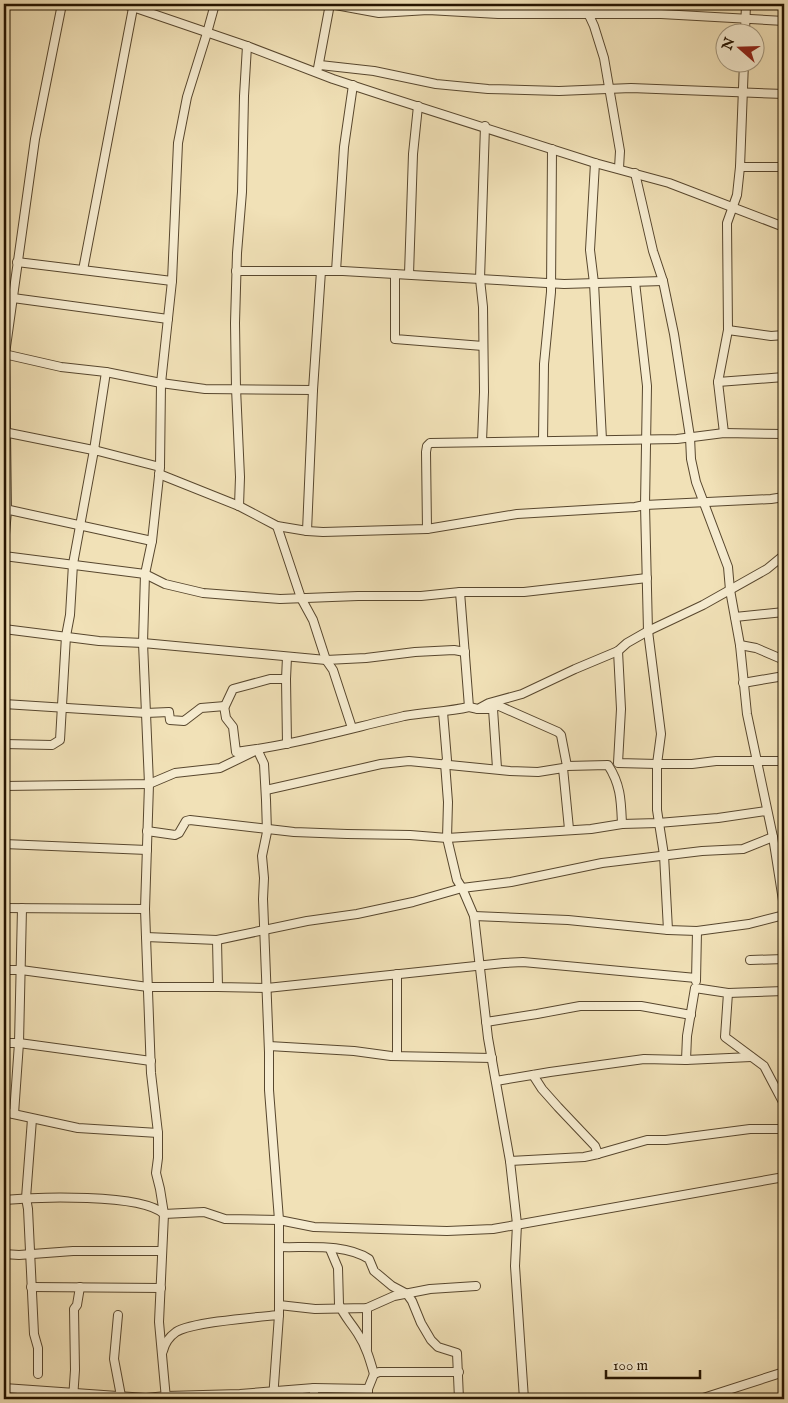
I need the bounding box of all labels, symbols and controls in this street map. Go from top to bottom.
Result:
north arrow [716,22,766,72]
text: N [718,35,739,54]
scale bar [606,1348,699,1380]
text: 100 m [613,1356,649,1375]

